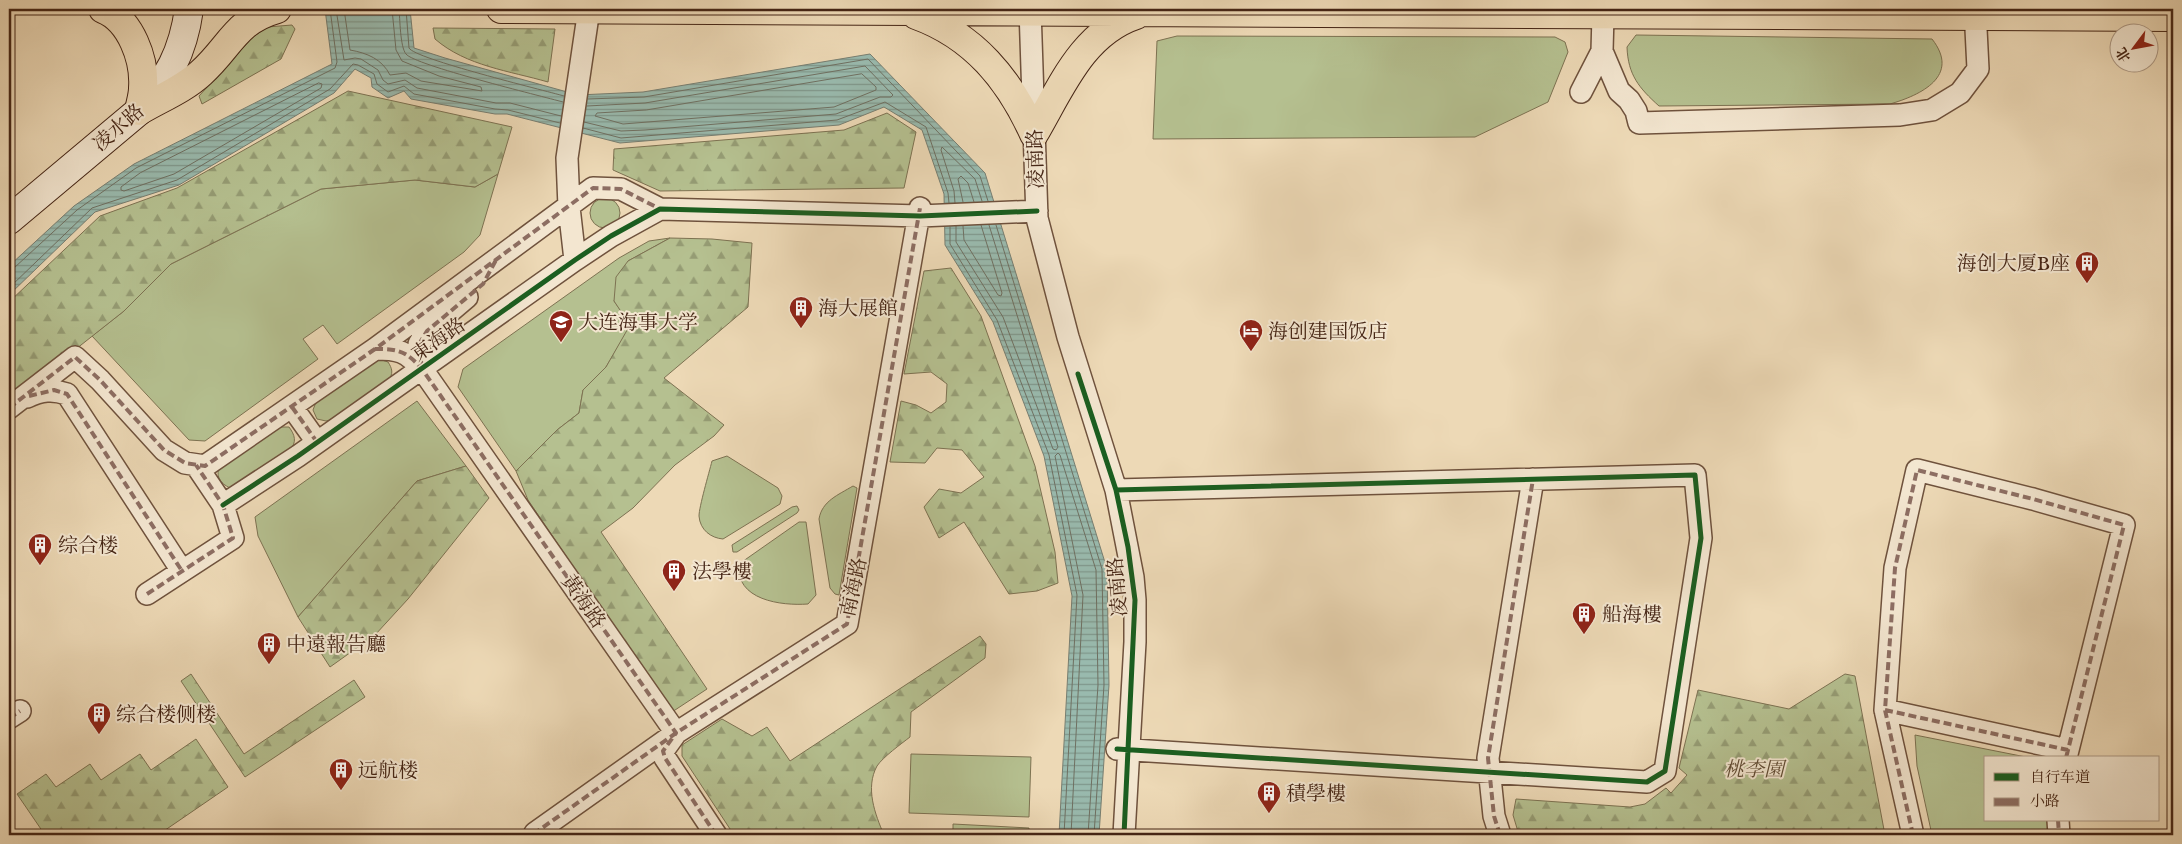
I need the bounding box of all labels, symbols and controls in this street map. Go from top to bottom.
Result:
north arrow [2110,22,2160,72]
text: 北 [2112,44,2135,65]
street label: 凌水路 [88,99,150,157]
street label: 凌南路 [1023,129,1050,189]
building icon: 海创大厦B座 [2074,250,2100,284]
place label: 海创大厦B座 [1957,252,2070,277]
building icon: 海大展館 [788,295,814,329]
place label: 海大展館 [818,297,898,322]
school or university icon: 大连海事大学 [548,309,574,343]
place label: 大连海事大学 [578,311,698,336]
street label: 東海路 [407,313,471,368]
hotel icon: 海创建国饭店 [1238,318,1264,352]
place label: 海创建国饭店 [1268,320,1388,345]
building icon: 综合楼 [27,532,53,566]
place label: 综合楼 [58,534,118,559]
street label: 南海路 [836,555,873,619]
street label: 凌南路 [1103,556,1134,618]
building icon: 法學樓 [661,558,687,592]
place label: 法學樓 [692,560,752,585]
street label: 黃海路 [555,570,610,634]
building icon: 船海樓 [1571,601,1597,635]
place label: 船海樓 [1602,603,1662,628]
building icon: 中遠報告廳 [256,631,282,665]
place label: 中遠報告廳 [286,633,386,658]
building icon: 综合楼侧楼 [86,701,112,735]
place label: 综合楼侧楼 [116,703,216,728]
legend [1984,756,2160,822]
building icon: 远航楼 [328,757,354,791]
park label: 桃李園 [1724,758,1787,783]
place label: 远航楼 [358,759,418,784]
text: 自行车道 [2030,768,2090,787]
building icon: 積學樓 [1256,780,1282,814]
place label: 積學樓 [1286,782,1346,807]
text: 小路 [2030,792,2060,811]

